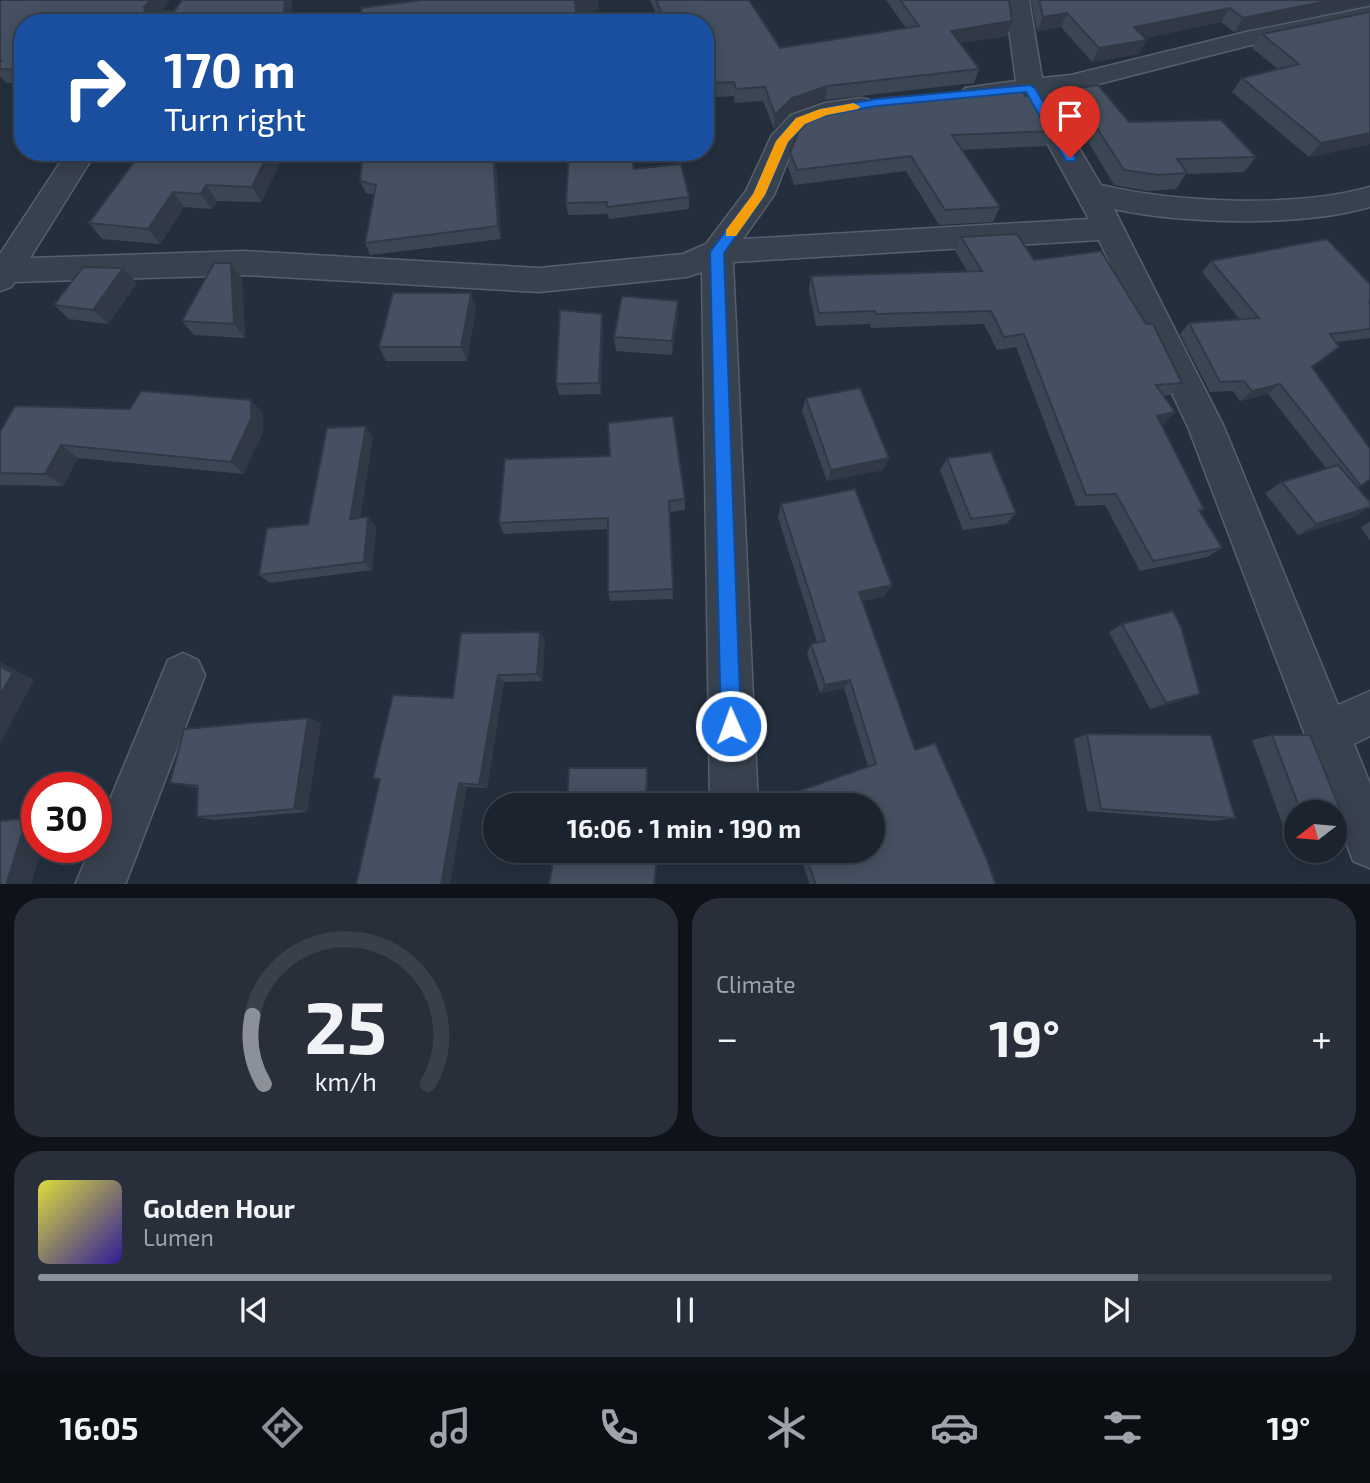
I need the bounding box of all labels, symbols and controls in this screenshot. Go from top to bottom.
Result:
text: 170 m [164,39,296,98]
icon: right [49,42,140,133]
pin [1040,86,1100,158]
icon: arrive [1051,97,1089,135]
text: Turn right [164,99,306,137]
position arrow [694,689,768,763]
speed limit sign: 30 [21,772,112,863]
north arrow [1284,800,1348,863]
map controls [1284,800,1347,863]
text: 16:06 · 1 min · 190 m [567,812,801,843]
text: Climate [716,970,796,998]
text: 25 [305,981,387,1069]
text: 19° [989,1005,1060,1067]
text: − [716,1014,738,1060]
text: + [1311,1014,1332,1060]
text: km/h [315,1065,377,1095]
text: Golden Hour [143,1192,295,1223]
text: Lumen [143,1223,214,1251]
icon: previous [235,1291,273,1329]
icon: pause [666,1291,704,1329]
icon: next [1097,1291,1135,1329]
icon: directions [258,1403,307,1452]
icon: music [426,1403,475,1452]
icon: phone [594,1403,643,1452]
icon: climate [762,1403,811,1452]
icon: car [930,1403,979,1452]
icon: filters [1098,1403,1147,1452]
text: 16:05 [60,1408,138,1446]
text: 19° [1267,1408,1310,1446]

